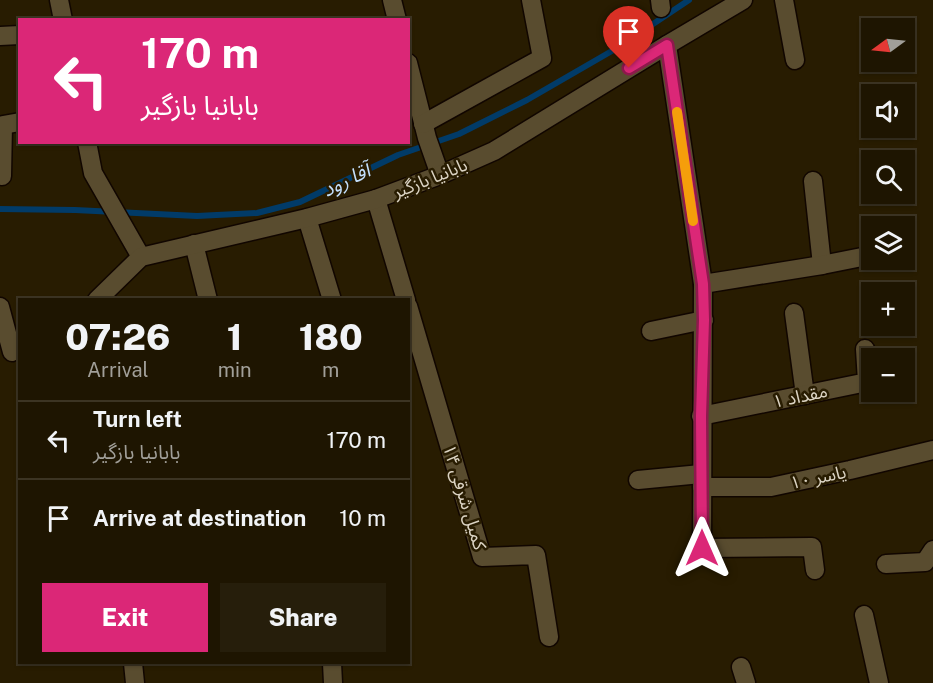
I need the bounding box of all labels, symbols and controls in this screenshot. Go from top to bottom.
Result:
pin [603,6,654,68]
icon: arrive [612,15,645,48]
north arrow [861,18,915,72]
map controls [861,18,915,402]
text: 170 m [141,28,259,77]
icon: left [42,42,120,120]
button: sound [861,84,915,138]
text: بابانیا بازگیر [141,89,259,121]
button: search [861,150,915,204]
street label: بابانیا بازگیر [389,154,471,204]
water label: آقا رود [318,156,378,202]
button: layers [861,216,915,270]
button: + [861,282,915,336]
text: 07:26 [65,316,170,358]
text: 1 [227,316,242,358]
text: 180 [299,316,363,358]
button: − [861,348,915,402]
text: Arrival [87,358,149,382]
text: min [218,358,252,382]
text: m [322,358,339,382]
street label: مقداد ۱ [771,380,829,412]
text: Turn left [93,406,182,432]
icon: left [42,424,75,457]
text: 170 m [326,427,386,453]
text: بابانیا بازگیر [93,440,180,464]
street label: کمیل شرقی ۱۴ [438,442,491,553]
street label: یاسر ۱۰ [788,461,848,494]
icon: arrive [42,502,75,535]
text: Arrive at destination [93,505,306,531]
text: 10 m [339,505,386,531]
position arrow [670,516,734,580]
button: Exit [42,583,208,652]
button: Share [220,583,386,652]

